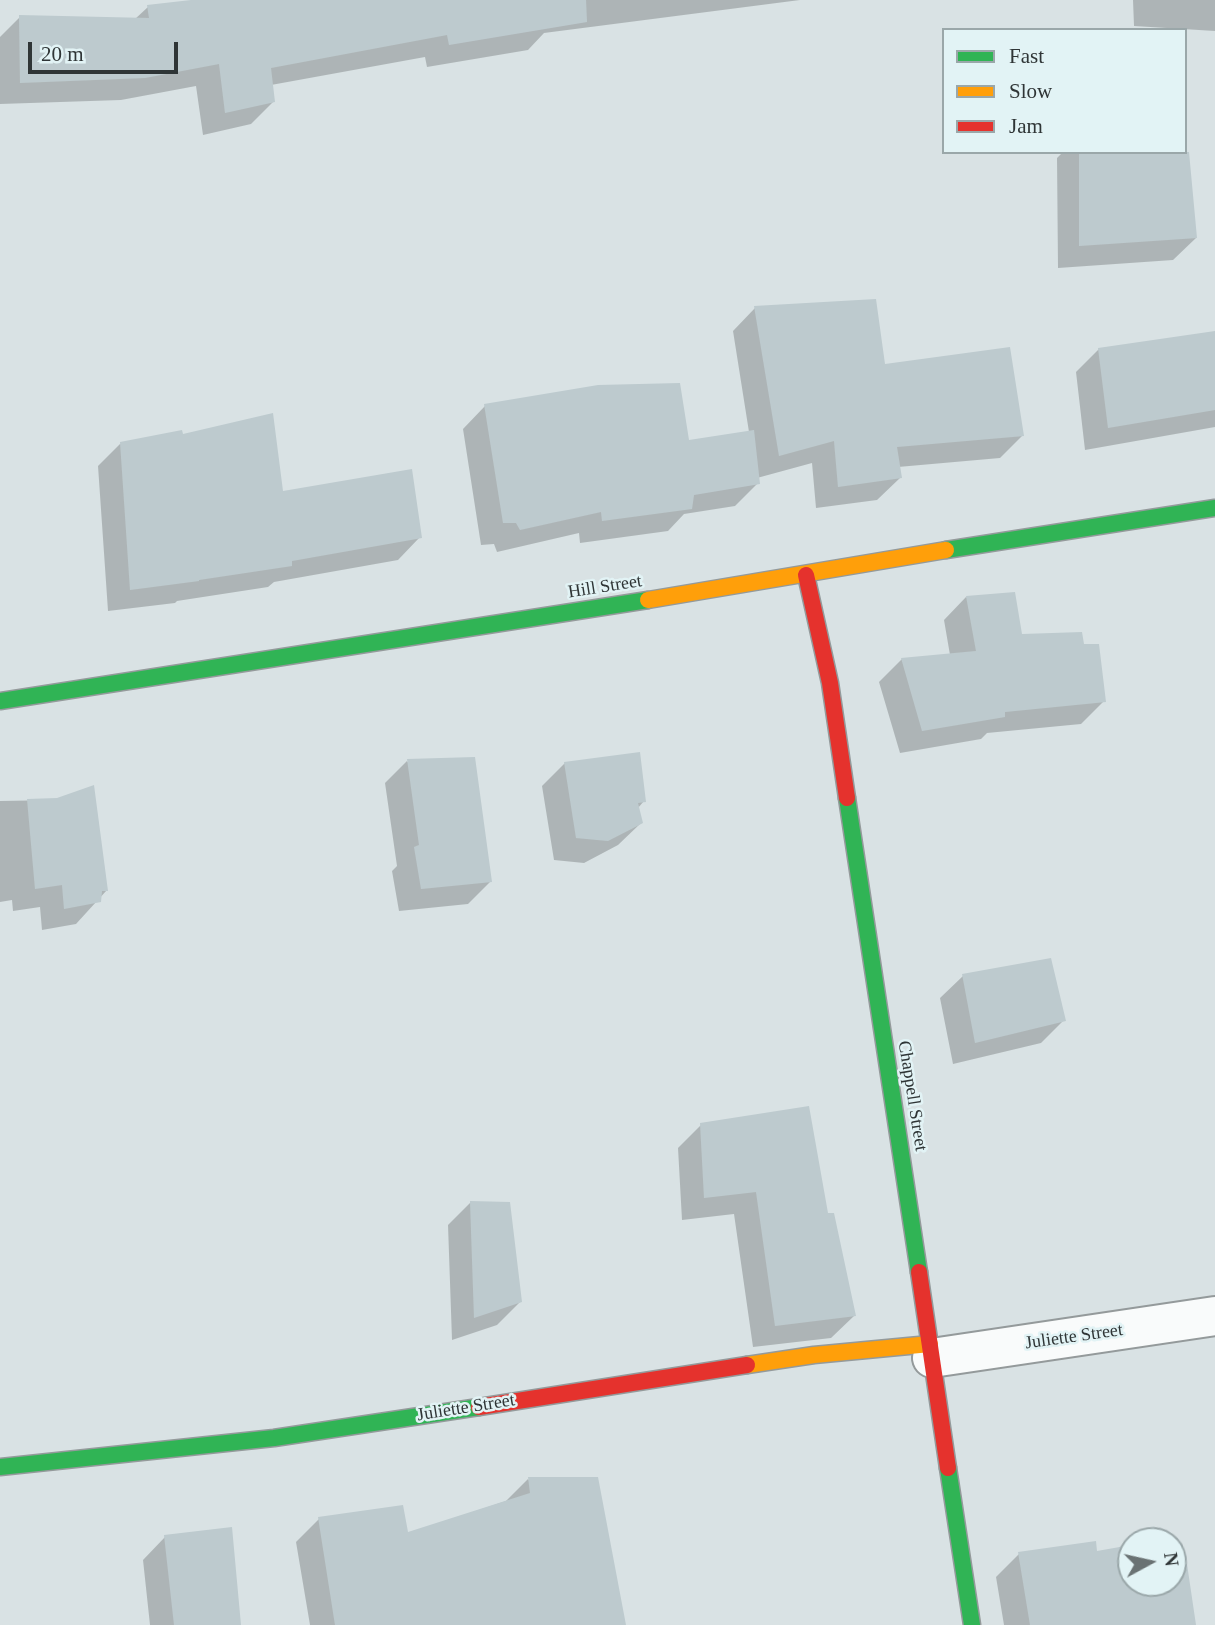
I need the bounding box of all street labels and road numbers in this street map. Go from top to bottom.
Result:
street label: Hill Street [567,571,643,603]
street label: Chappell Street [893,1039,931,1153]
street label: Juliette Street [1024,1319,1124,1355]
street label: Juliette Street [416,1390,516,1426]

